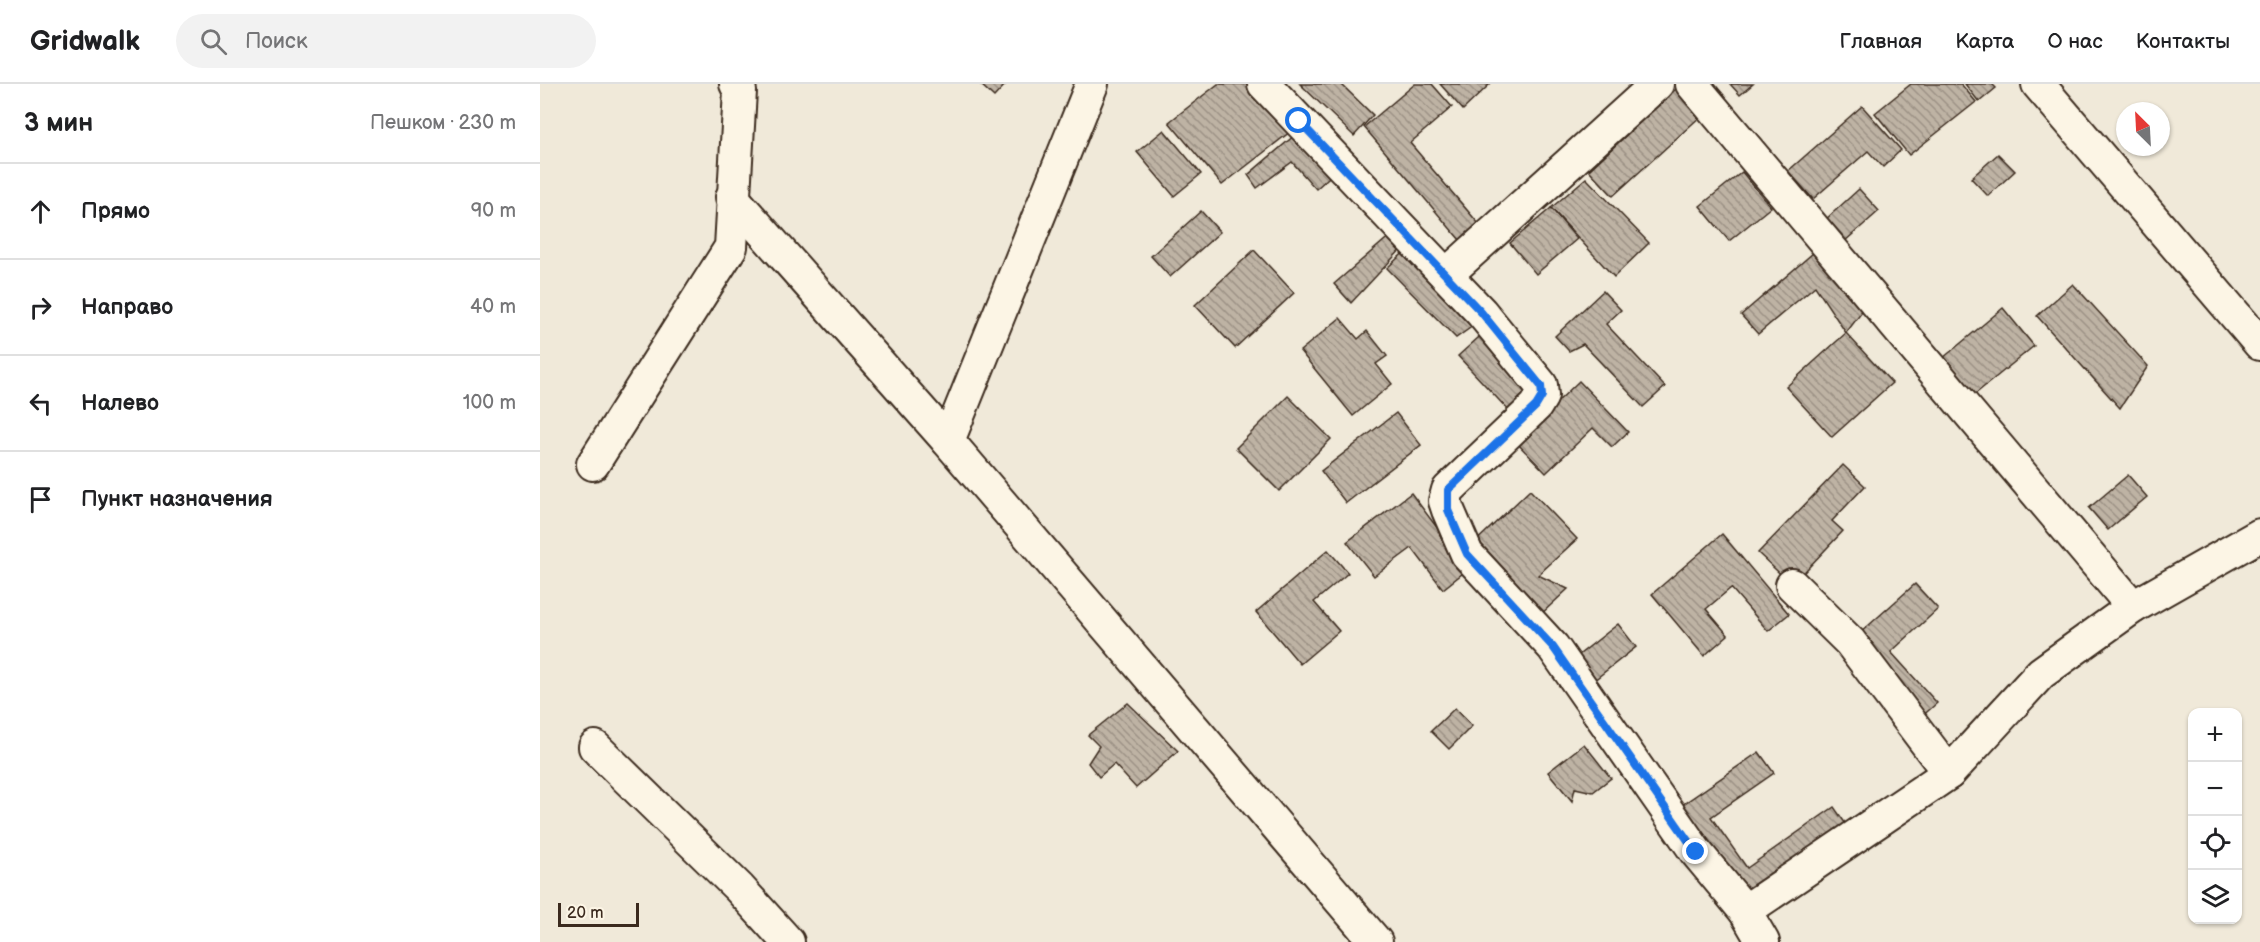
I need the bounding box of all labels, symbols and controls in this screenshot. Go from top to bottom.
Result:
search box [176,14,596,68]
text: Gridwalk [30,25,140,58]
icon: search [197,25,230,58]
text: Поиск [245,28,308,55]
text: Главная [1839,29,1922,54]
text: Карта [1955,29,2014,54]
text: О нас [2047,29,2103,54]
text: Контакты [2136,29,2230,54]
north arrow [2116,102,2170,156]
route start [1285,107,1311,133]
text: 3 мин [24,108,93,139]
text: Пешком · 230 m [370,111,516,135]
icon: ahead [24,195,57,228]
text: Прямо [81,198,150,225]
text: 90 m [471,199,516,223]
icon: right [24,291,57,324]
text: Направо [81,294,173,321]
text: 40 m [470,295,516,319]
icon: left [24,387,57,420]
text: Налево [81,390,159,417]
text: 100 m [463,391,516,415]
icon: arrive [24,483,57,516]
text: Пункт назначения [81,486,273,513]
map controls [2188,708,2242,924]
button: + [2188,708,2242,762]
button: − [2188,762,2242,816]
button: locate [2188,816,2242,870]
route end [1682,838,1708,864]
button: layers [2188,870,2242,924]
scale bar [558,900,639,928]
text: 20 m [567,904,603,923]

